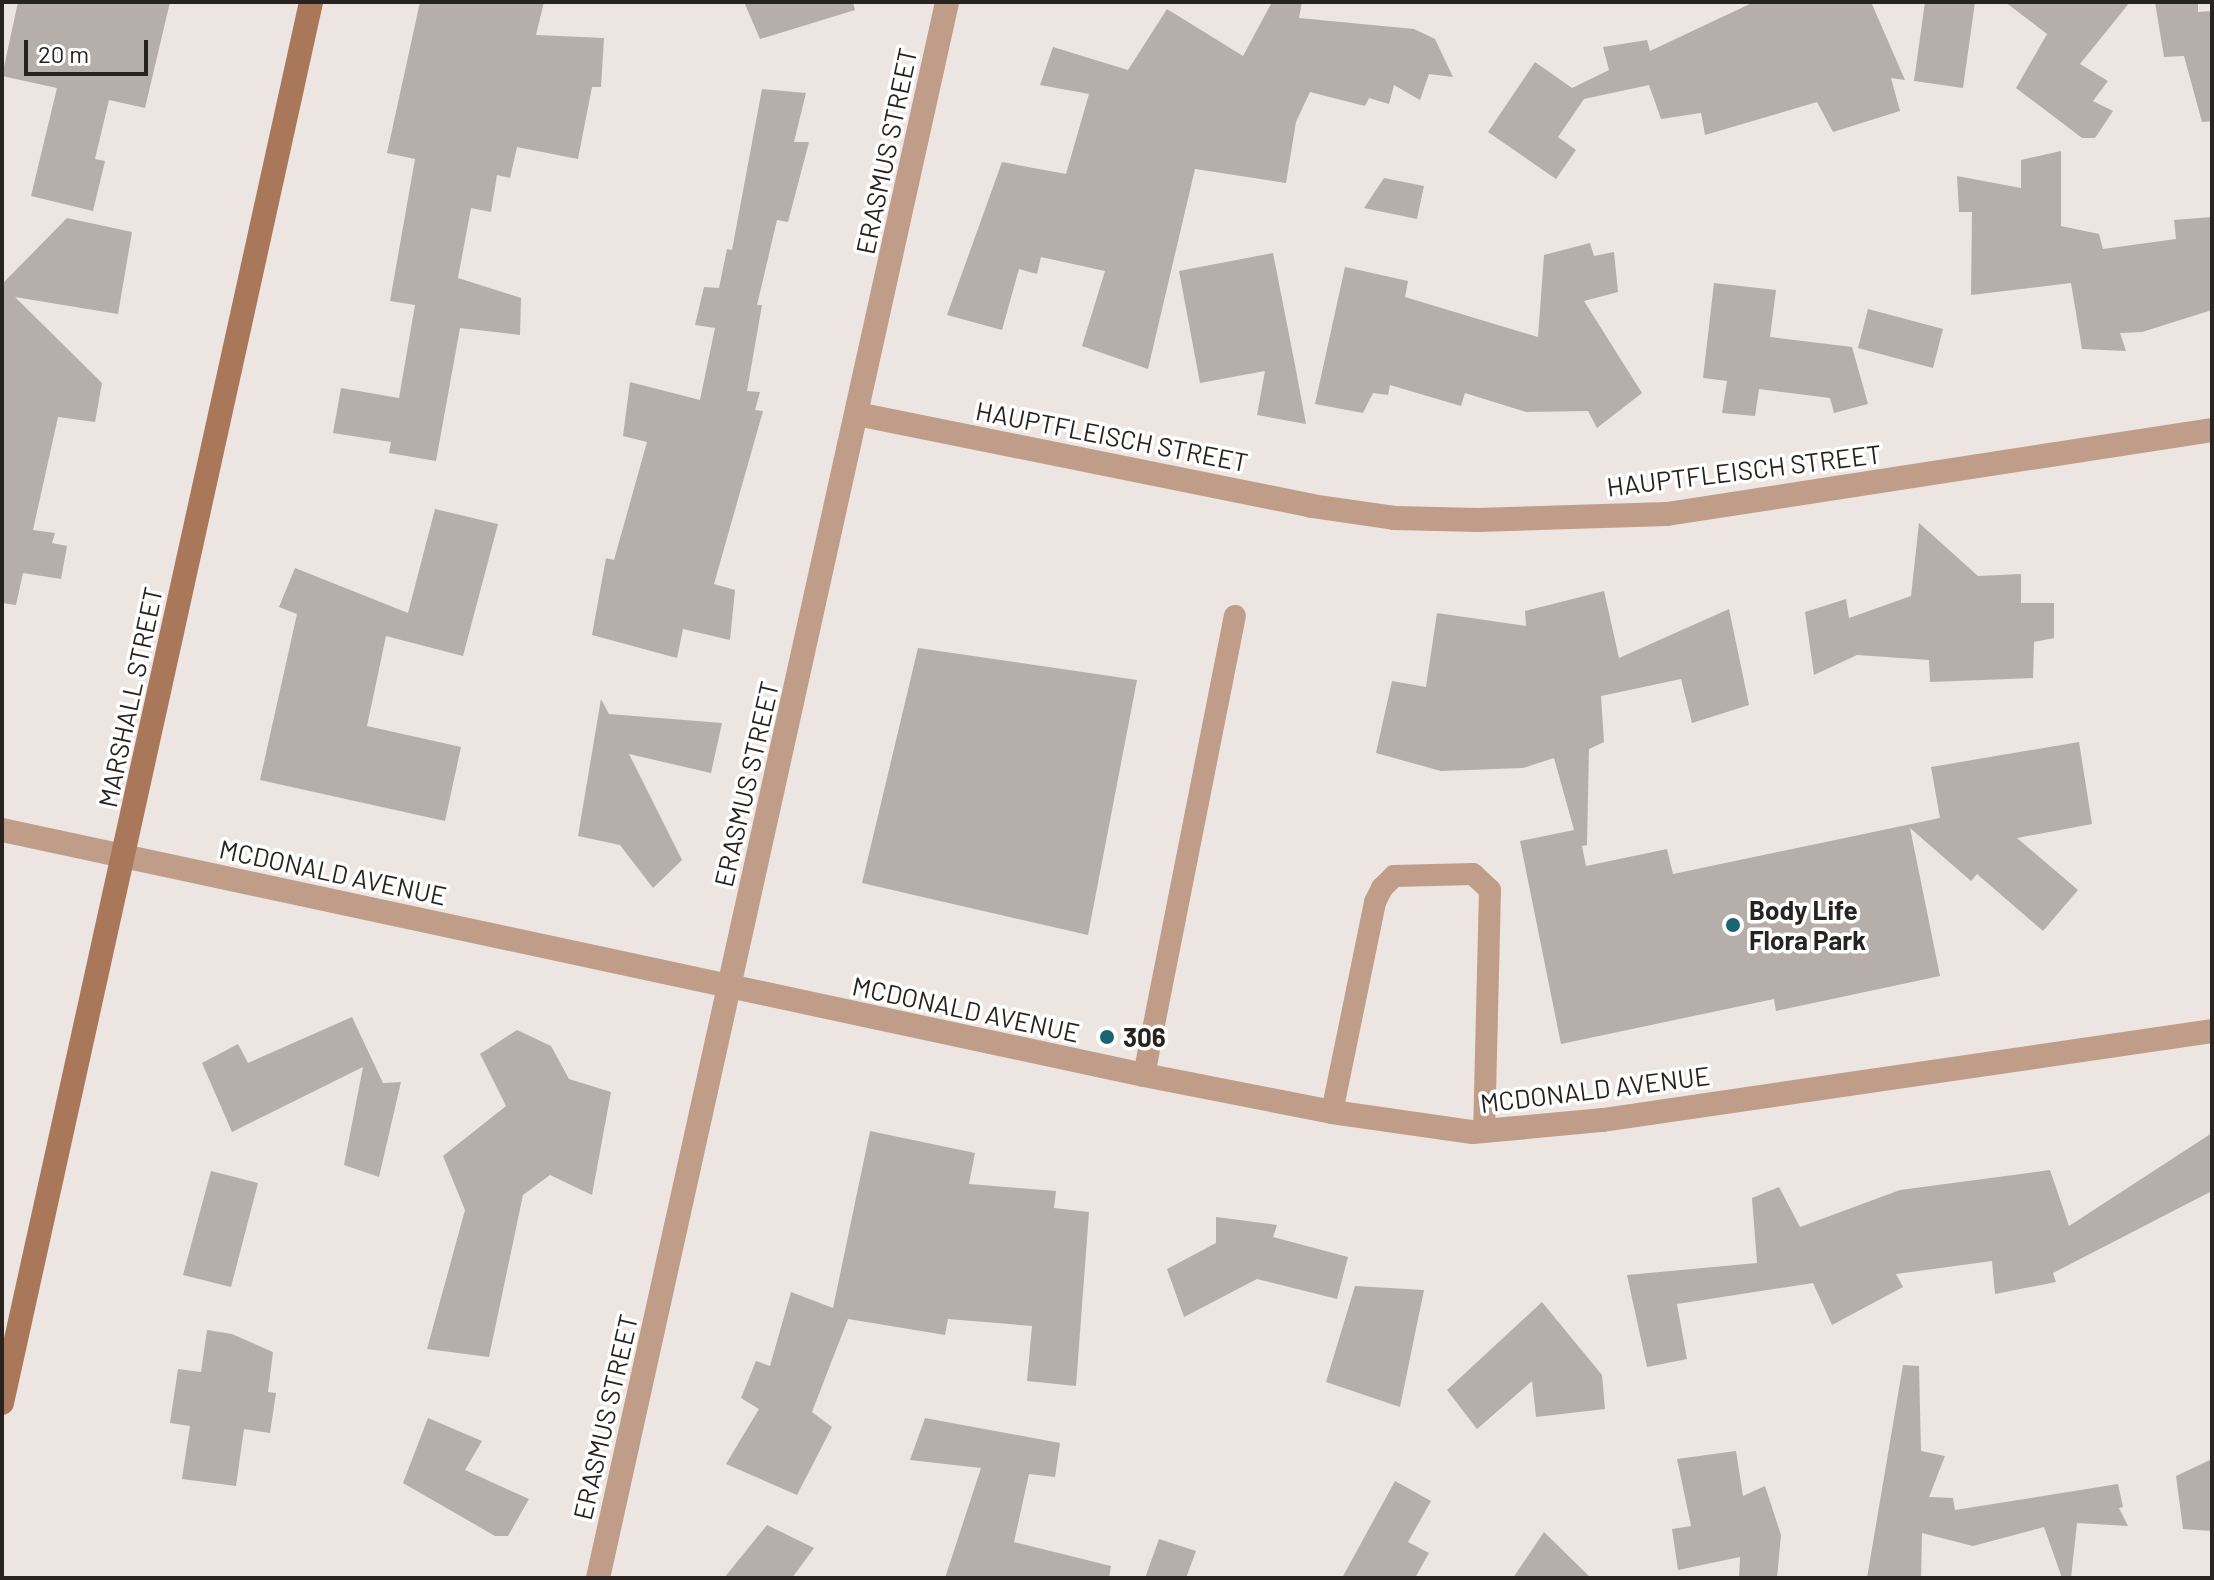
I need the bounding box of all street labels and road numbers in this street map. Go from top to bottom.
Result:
street label: ERASMUS STREET [849,45,923,257]
street label: HAUPTFLEISCH STREET [973,394,1251,478]
street label: HAUPTFLEISCH STREET [1605,438,1883,502]
street label: MARSHALL STREET [91,584,169,810]
street label: ERASMUS STREET [707,678,785,890]
street label: MCDONALD AVENUE [217,833,449,911]
street label: MCDONALD AVENUE [850,970,1082,1048]
street label: MCDONALD AVENUE [1478,1059,1712,1119]
street label: ERASMUS STREET [566,1311,644,1523]

